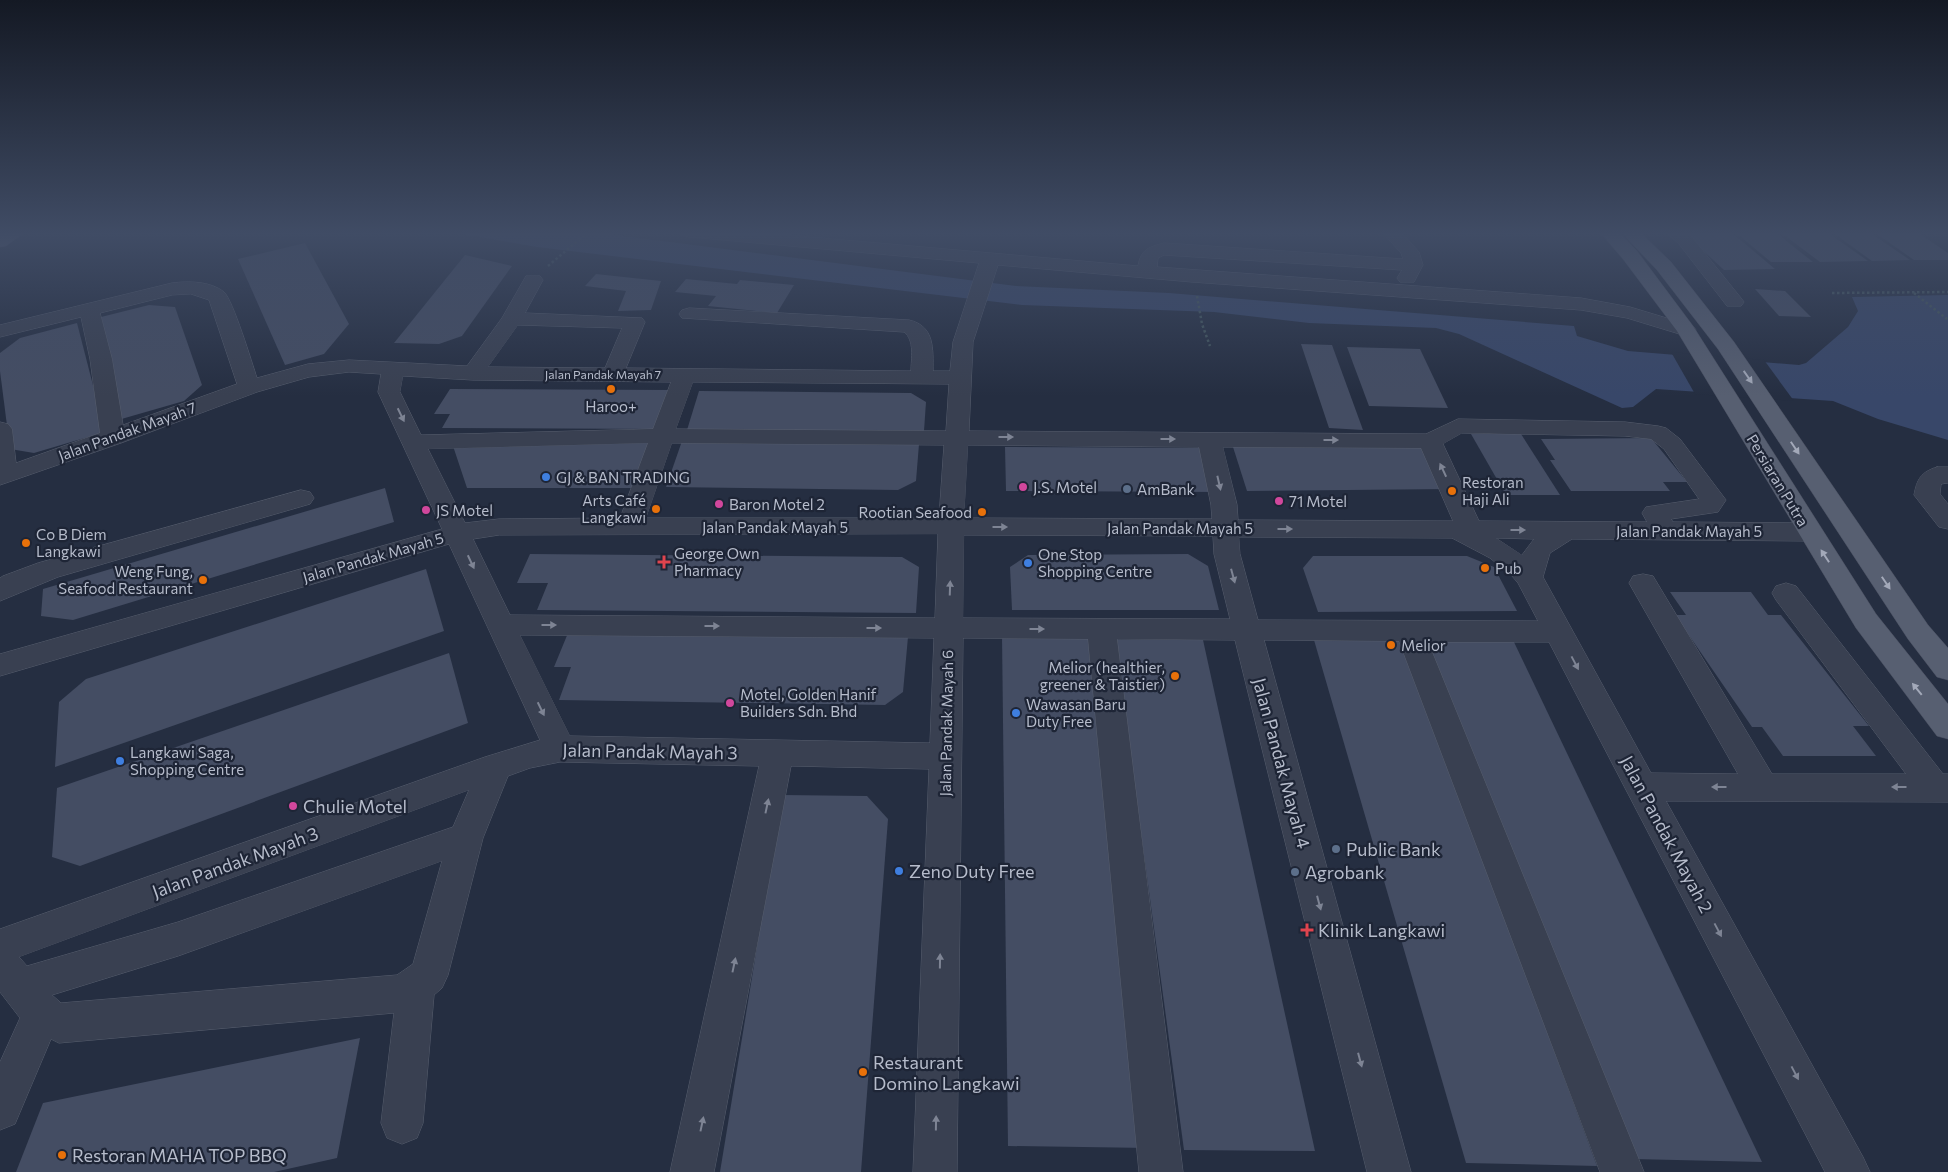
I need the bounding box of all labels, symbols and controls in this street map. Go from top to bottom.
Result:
street label: Jalan Pandak Mayah 7 [545,367,661,382]
one-way arrow [1743,370,1753,384]
marker: Haroo+ [605,383,617,395]
place label: Haroo+ [585,397,637,415]
street label: Jalan Pandak Mayah 7 [56,398,198,464]
one-way arrow [396,408,405,423]
street label: Persiaran Putra [1743,431,1813,529]
one-way arrow [998,434,1014,442]
one-way arrow [1161,435,1177,443]
one-way arrow [1323,436,1339,444]
one-way arrow [1791,441,1800,454]
one-way arrow [1438,463,1446,477]
place label: GJ & BAN TRADING [556,468,690,486]
marker: GJ & BAN TRADING [540,471,552,483]
place label: Restoran Haji Ali [1462,473,1524,508]
one-way arrow [1215,476,1223,491]
place label: J.S. Motel [1033,478,1097,496]
place label: AmBank [1137,480,1195,498]
marker: J.S. Motel [1017,481,1029,493]
marker: AmBank [1121,483,1133,495]
marker: Restoran Haji Ali [1446,485,1458,497]
place label: Arts Café Langkawi [581,491,646,526]
place label: 71 Motel [1289,492,1347,510]
place label: Baron Motel 2 [729,495,825,513]
marker: 71 Motel [1273,495,1285,507]
marker: Baron Motel 2 [713,498,725,510]
place label: JS Motel [436,501,493,519]
marker: Arts Café Langkawi [650,503,662,515]
place label: Rootian Seafood [859,503,972,521]
marker: JS Motel [420,504,432,516]
marker: Rootian Seafood [976,506,988,518]
street label: Jalan Pandak Mayah 5 [702,518,848,536]
street label: Jalan Pandak Mayah 5 [1107,519,1253,537]
street label: Jalan Pandak Mayah 5 [1616,522,1762,540]
one-way arrow [992,523,1008,531]
place label: Co B Diem Langkawi [36,525,107,560]
one-way arrow [1277,525,1293,533]
one-way arrow [1510,526,1526,534]
street label: Jalan Pandak Mayah 5 [300,528,446,586]
marker: Co B Diem Langkawi [20,537,32,549]
place label: George Own Pharmacy [674,544,759,579]
place label: One Stop Shopping Centre [1038,545,1152,580]
one-way arrow [1820,549,1829,562]
one-way arrow [467,555,475,569]
marker: George Own Pharmacy [658,556,670,568]
marker: One Stop Shopping Centre [1022,557,1034,569]
place label: Pub [1495,559,1522,577]
place label: Weng Fung, Seafood Restaurant [58,562,193,597]
marker: Pub [1479,562,1491,574]
one-way arrow [1229,569,1237,584]
marker: Weng Fung, Seafood Restaurant [197,574,209,586]
one-way arrow [1881,576,1890,590]
one-way arrow [946,580,954,596]
one-way arrow [542,621,558,629]
one-way arrow [704,623,720,631]
one-way arrow [867,624,883,632]
one-way arrow [1029,625,1045,633]
place label: Melior [1401,636,1446,654]
marker: Melior [1385,639,1397,651]
street label: Jalan Pandak Mayah 6 [936,650,956,796]
one-way arrow [1571,656,1579,670]
place label: Melior (healthier, greener & Taistier) [1040,658,1165,693]
marker: Melior (healthier, greener & Taistier) [1169,670,1181,682]
street label: Jalan Pandak Mayah 4 [1249,675,1315,851]
one-way arrow [1912,683,1923,696]
place label: Motel, Golden Hanif Builders Sdn. Bhd [740,685,877,720]
place label: Wawasan Baru Duty Free [1026,695,1126,730]
marker: Motel, Golden Hanif Builders Sdn. Bhd [724,697,736,709]
one-way arrow [537,702,545,716]
marker: Wawasan Baru Duty Free [1010,707,1022,719]
street label: Jalan Pandak Mayah 3 [562,738,738,764]
place label: Langkawi Saga, Shopping Centre [130,743,244,778]
street label: Jalan Pandak Mayah 2 [1616,752,1718,916]
marker: Langkawi Saga, Shopping Centre [114,755,126,767]
one-way arrow [1711,783,1727,791]
one-way arrow [1891,783,1907,791]
place label: Chulie Motel [303,795,407,817]
one-way arrow [763,798,771,813]
marker: Chulie Motel [287,800,299,812]
street label: Jalan Pandak Mayah 3 [149,822,321,902]
place label: Public Bank [1346,838,1441,860]
marker: Public Bank [1330,843,1342,855]
place label: Zeno Duty Free [909,860,1034,882]
place label: Agrobank [1305,861,1385,883]
marker: Zeno Duty Free [893,865,905,877]
marker: Agrobank [1289,866,1301,878]
one-way arrow [1315,895,1323,910]
place label: Klinik Langkawi [1318,919,1445,941]
one-way arrow [1714,922,1722,937]
marker: Klinik Langkawi [1300,923,1314,937]
one-way arrow [936,953,944,969]
one-way arrow [730,957,738,973]
place label: Restaurant Domino Langkawi [873,1051,1020,1094]
one-way arrow [1356,1052,1364,1067]
marker: Restaurant Domino Langkawi [857,1066,869,1078]
one-way arrow [1791,1066,1799,1080]
one-way arrow [932,1115,940,1131]
one-way arrow [698,1116,706,1132]
place label: Restoran MAHA TOP BBQ [72,1144,287,1166]
marker: Restoran MAHA TOP BBQ [56,1149,68,1161]

